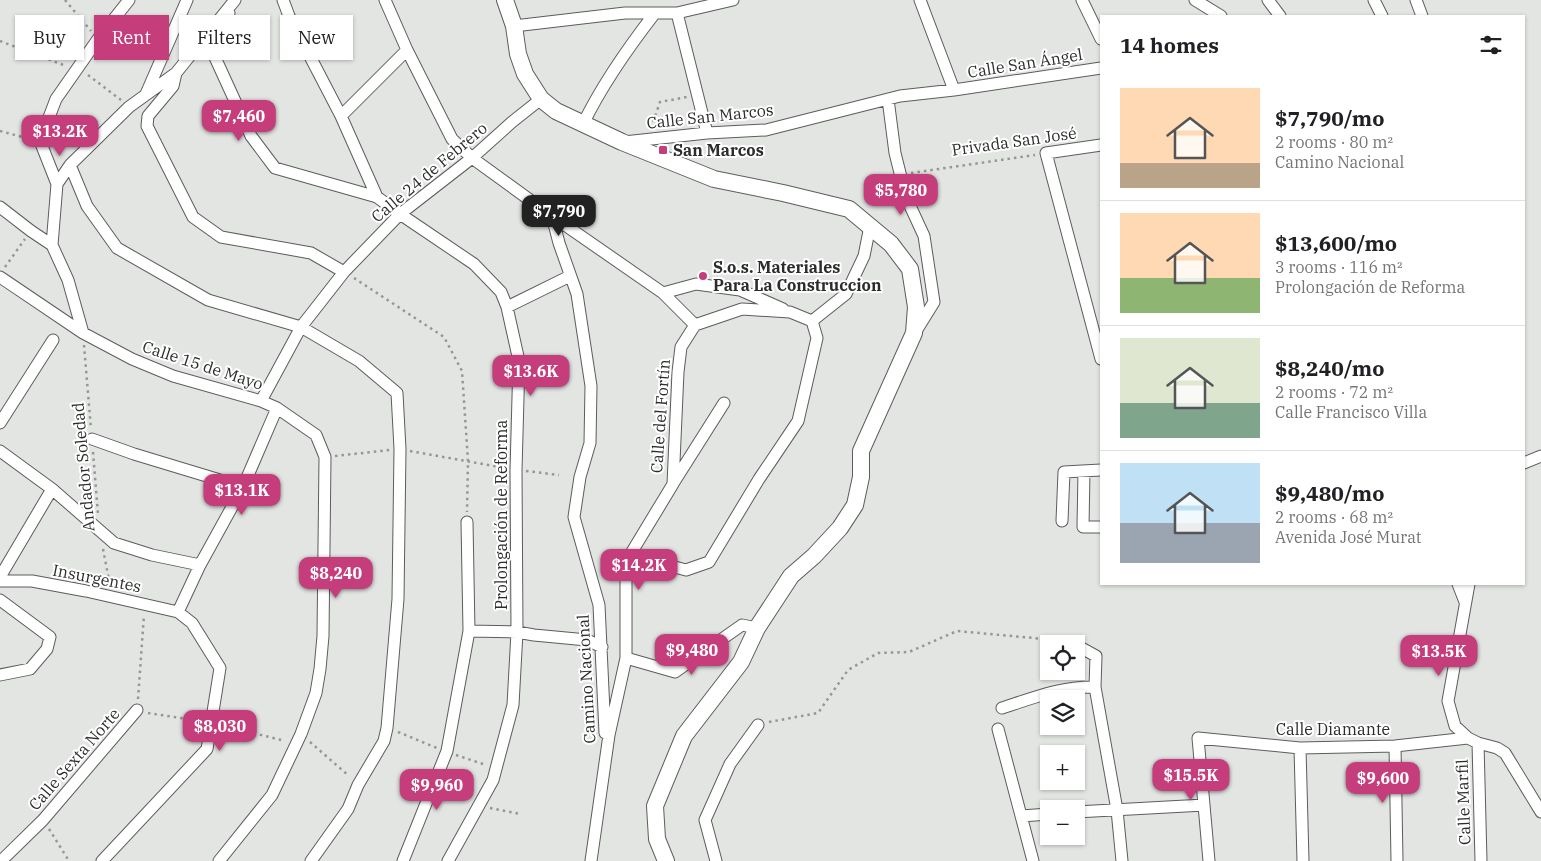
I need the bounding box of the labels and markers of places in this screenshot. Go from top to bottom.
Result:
pin: $7,460 [198,100,280,142]
pin: $13.2K [19,114,101,157]
place label: San Marcos [673,140,764,160]
marker: San Marcos [657,144,669,156]
pin: $5,780 [860,174,942,216]
pin: $7,790 [518,194,600,237]
place label: S.o.s. Materiales Para La Construccion [713,257,882,295]
marker: S.o.s. Materiales Para La Construccion [697,270,709,282]
pin: $13.6K [490,354,572,397]
pin: $13.1K [201,474,283,516]
pin: $14.2K [598,548,680,591]
pin: $8,240 [295,556,377,599]
pin: $9,480 [651,634,733,676]
pin: $13.5K [1398,634,1480,677]
pin: $8,030 [179,710,261,752]
pin: $15.5K [1150,758,1232,801]
pin: $9,600 [1342,762,1424,804]
pin: $9,960 [396,768,478,811]

